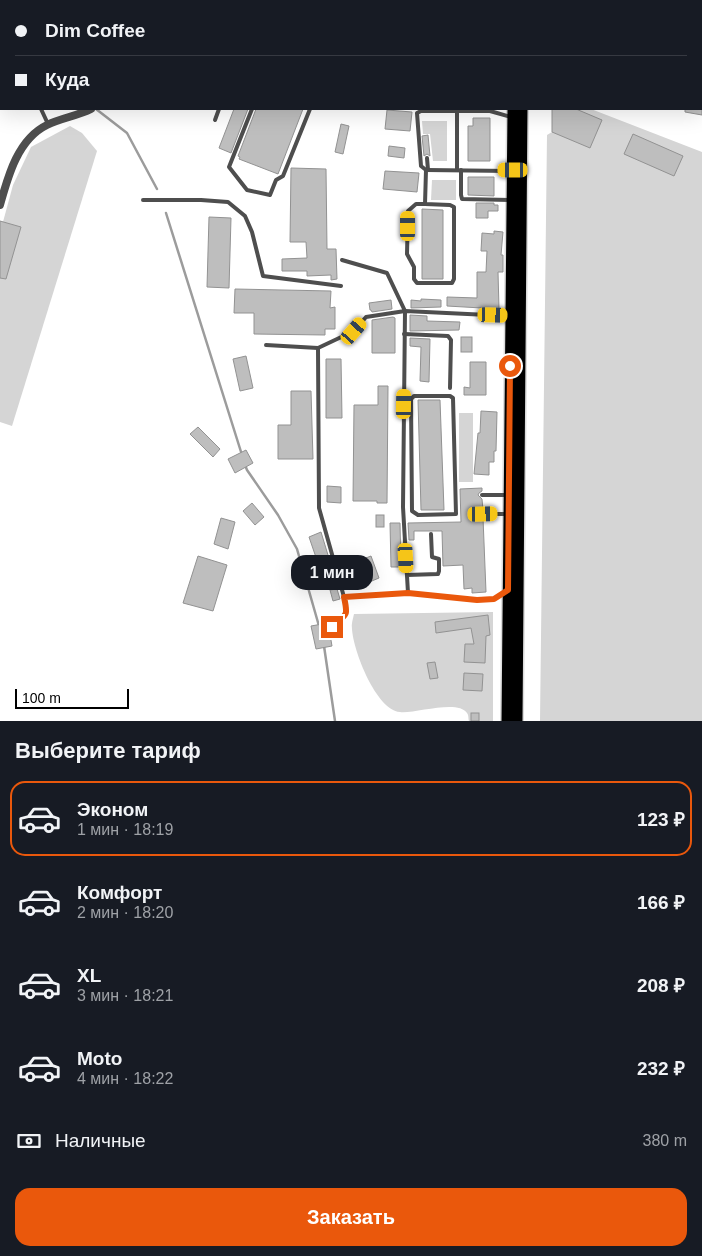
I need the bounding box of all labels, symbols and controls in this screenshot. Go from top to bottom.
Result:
text: Dim Coffee [45,20,145,41]
text: Куда [45,69,89,90]
car [498,163,528,178]
car [400,211,415,241]
car [477,307,508,323]
car [338,315,369,347]
route start [499,355,521,377]
car [396,389,411,419]
car [467,506,498,522]
car [397,543,414,573]
callout: 1 мин [291,554,373,590]
text: 1 мин [310,564,354,581]
route end [321,616,343,638]
scale bar [15,686,129,709]
text: 100 m [22,690,61,706]
text: Выберите тариф [15,738,201,763]
icon: car [17,796,62,841]
text: Эконом [77,799,148,820]
text: 123 ₽ [637,809,685,830]
text: 1 мин · 18:19 [77,821,173,838]
icon: car [17,879,62,924]
text: Комфорт [77,882,162,903]
text: 166 ₽ [637,892,685,913]
text: 2 мин · 18:20 [77,904,173,921]
icon: car [17,962,62,1007]
text: XL [77,965,101,986]
text: 208 ₽ [637,975,685,996]
text: 3 мин · 18:21 [77,987,173,1004]
icon: car [17,1045,62,1090]
text: Moto [77,1048,122,1069]
text: 232 ₽ [637,1058,685,1079]
text: 4 мин · 18:22 [77,1070,173,1087]
icon: cash [15,1127,43,1155]
text: Наличные [55,1130,146,1151]
text: 380 m [643,1132,687,1149]
button: Заказать [15,1188,687,1246]

